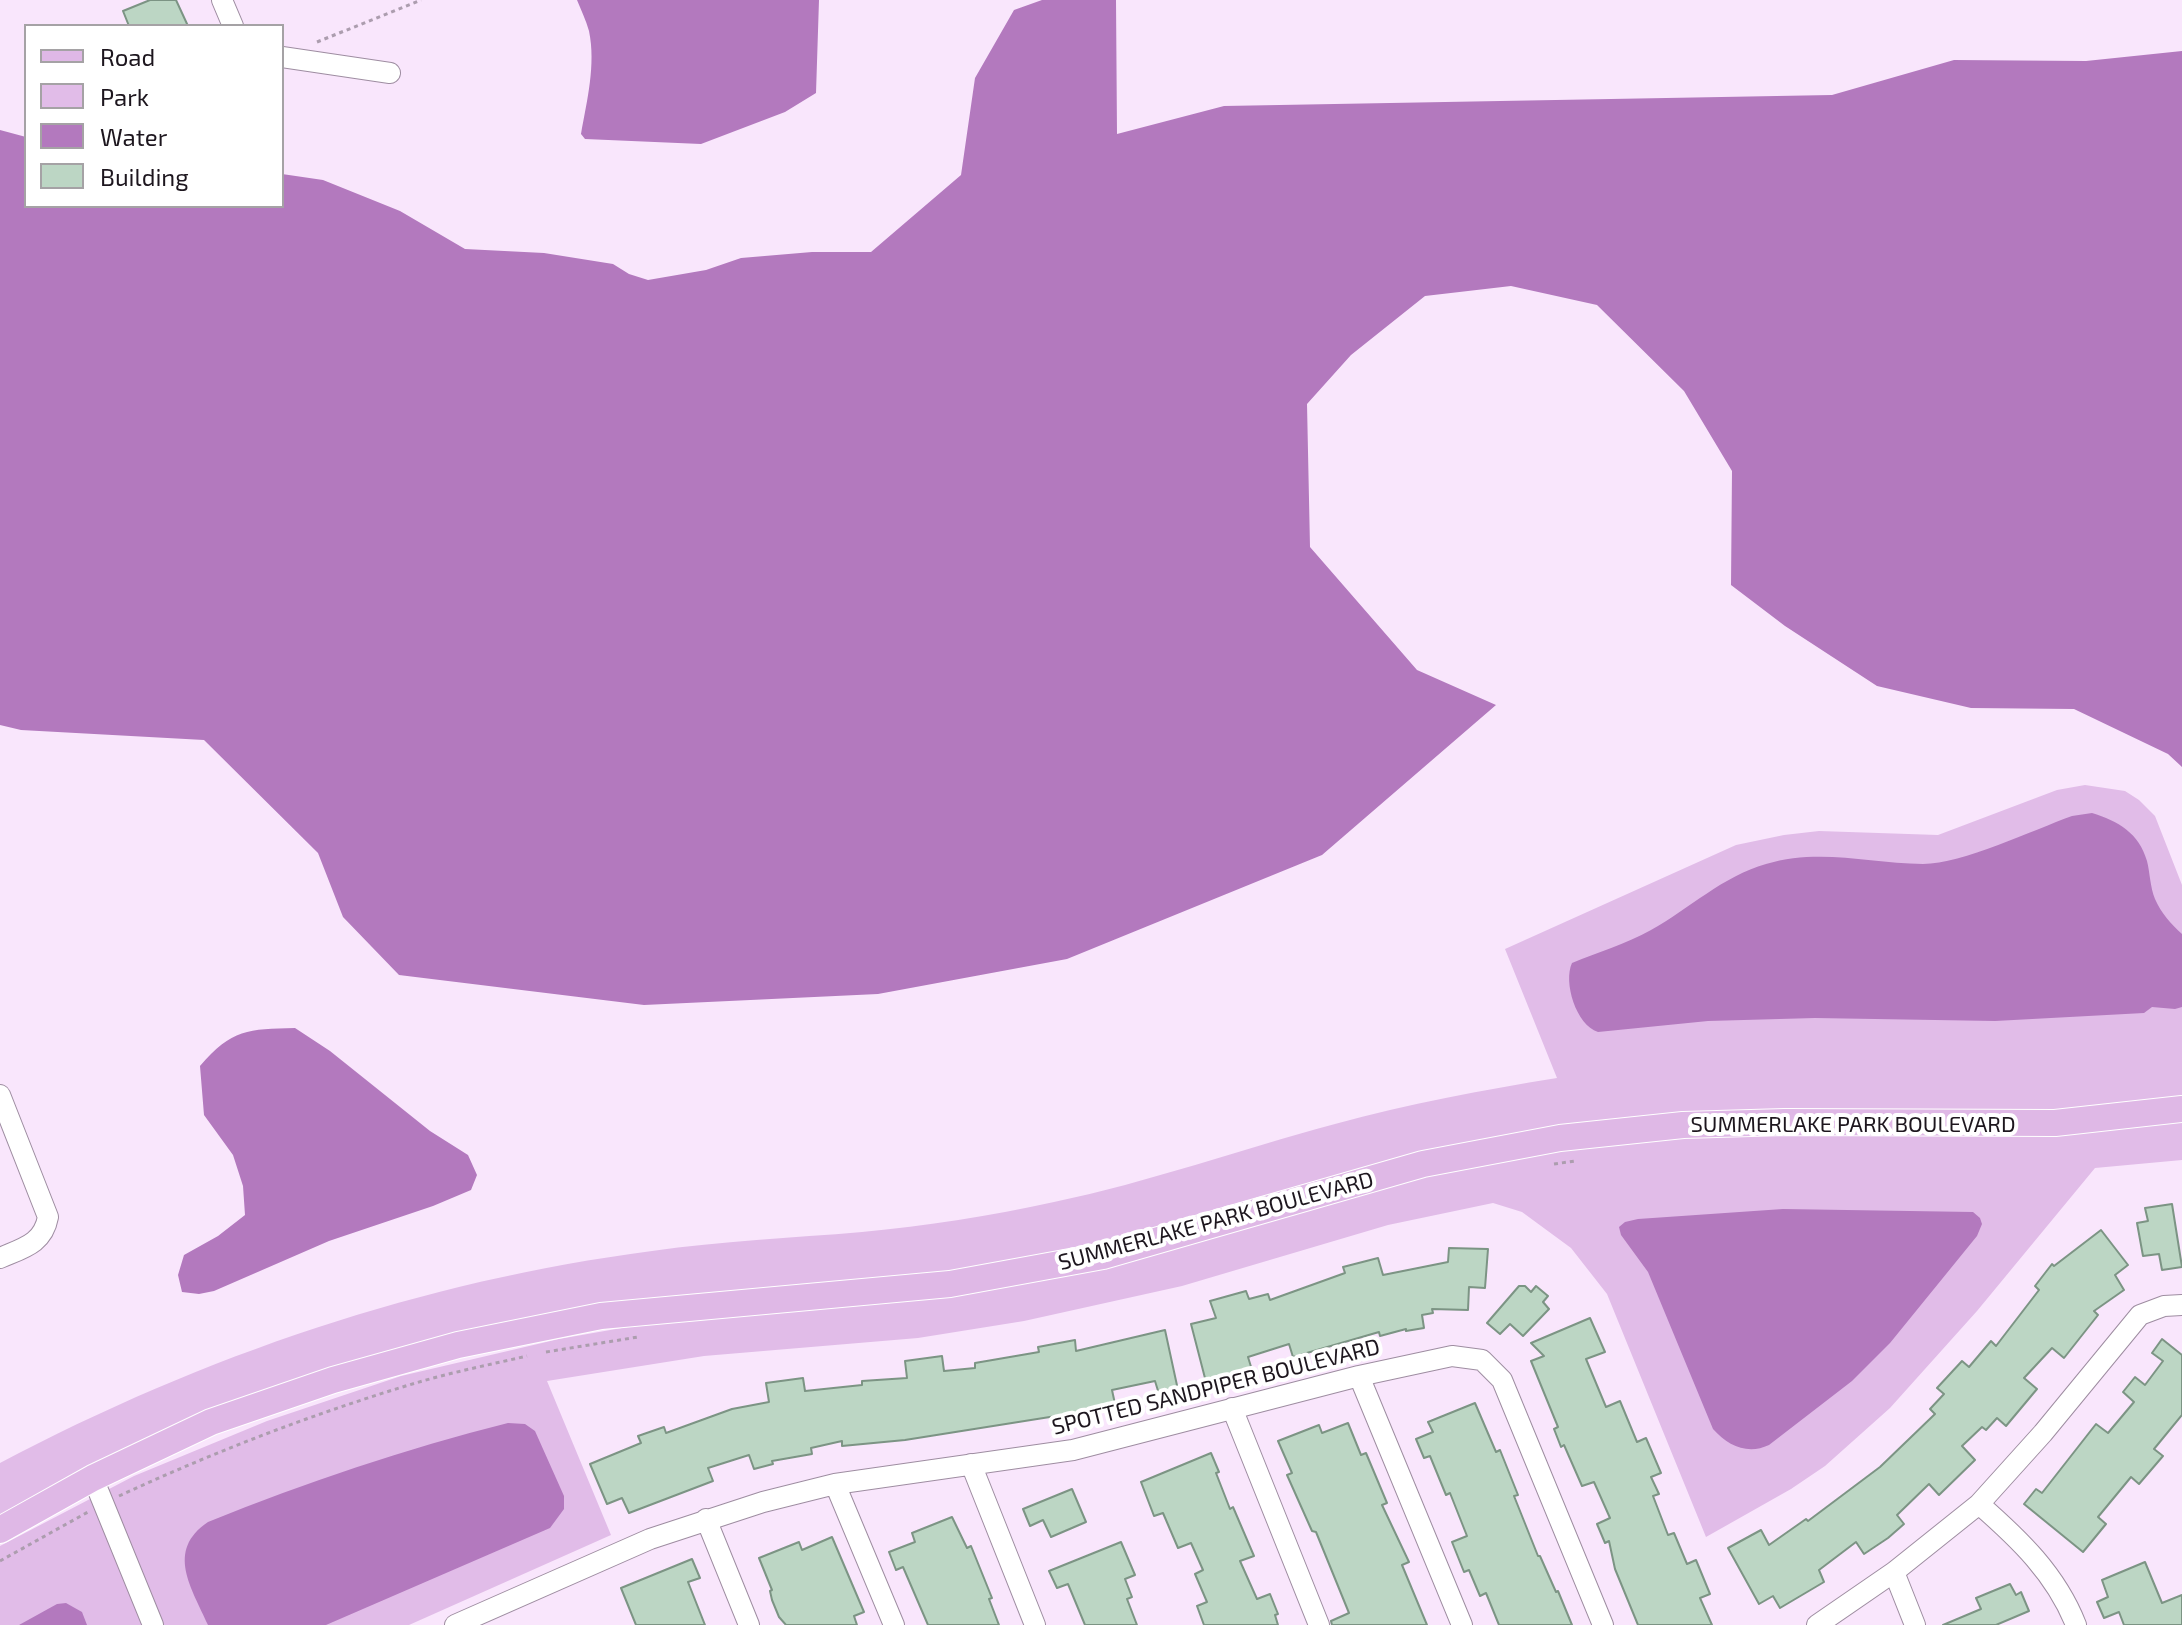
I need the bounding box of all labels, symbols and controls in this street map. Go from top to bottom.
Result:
legend [24,24,284,208]
text: Road [100,42,155,71]
text: Park [100,82,149,111]
text: Water [100,122,167,151]
text: Building [100,162,189,191]
street label: SUMMERLAKE PARK BOULEVARD [1690,1112,2016,1138]
street label: SUMMERLAKE PARK BOULEVARD [1056,1166,1376,1276]
street label: SPOTTED SANDPIPER BOULEVARD [1049,1333,1383,1441]

